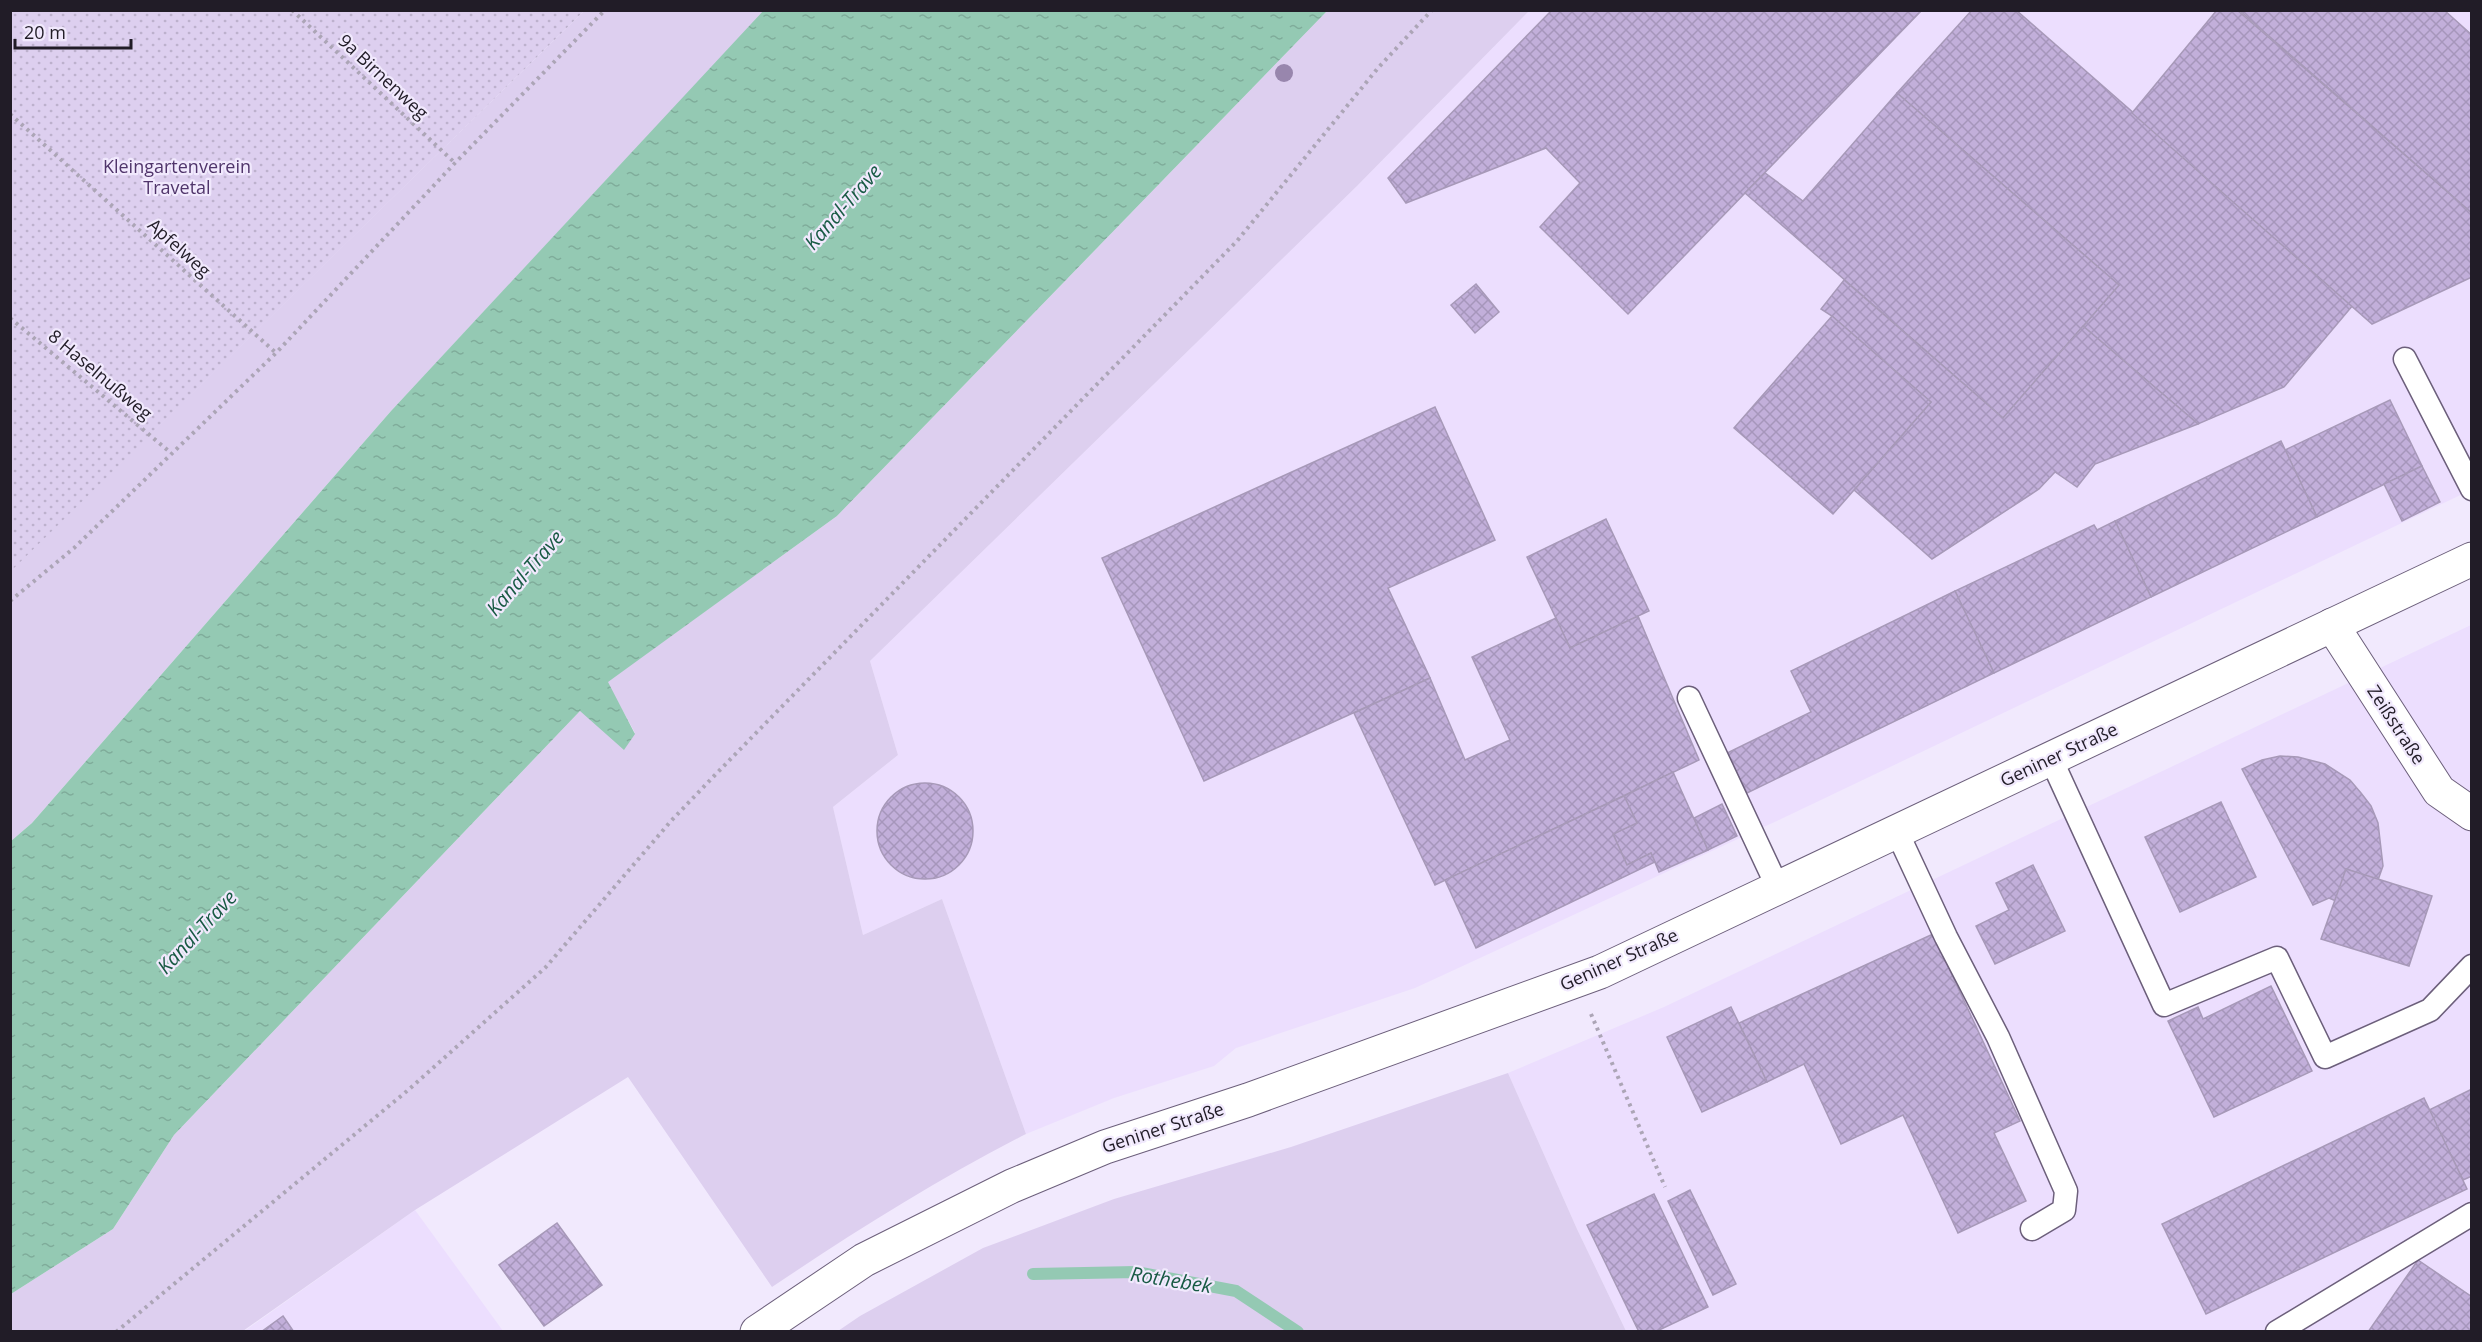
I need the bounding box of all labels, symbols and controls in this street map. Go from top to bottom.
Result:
scale bar [15,12,130,50]
text: 20 m [24,20,66,44]
street label: 9a Birnenweg [334,28,434,124]
park label: Kleingartenverein Travetal [103,154,251,199]
water label: Kanal-Trave [798,158,887,255]
street label: Apfelweg [143,213,216,282]
street label: 8 Haselnußweg [44,324,158,425]
water label: Kanal-Trave [480,524,569,621]
street label: Zeißstraße [2362,680,2431,769]
street label: Geniner Straße [1996,716,2121,792]
water label: Kanal-Trave [151,884,242,979]
street label: Geniner Straße [1556,922,1681,996]
street label: Geniner Straße [1099,1096,1227,1158]
water label: Rothebek [1128,1260,1215,1299]

